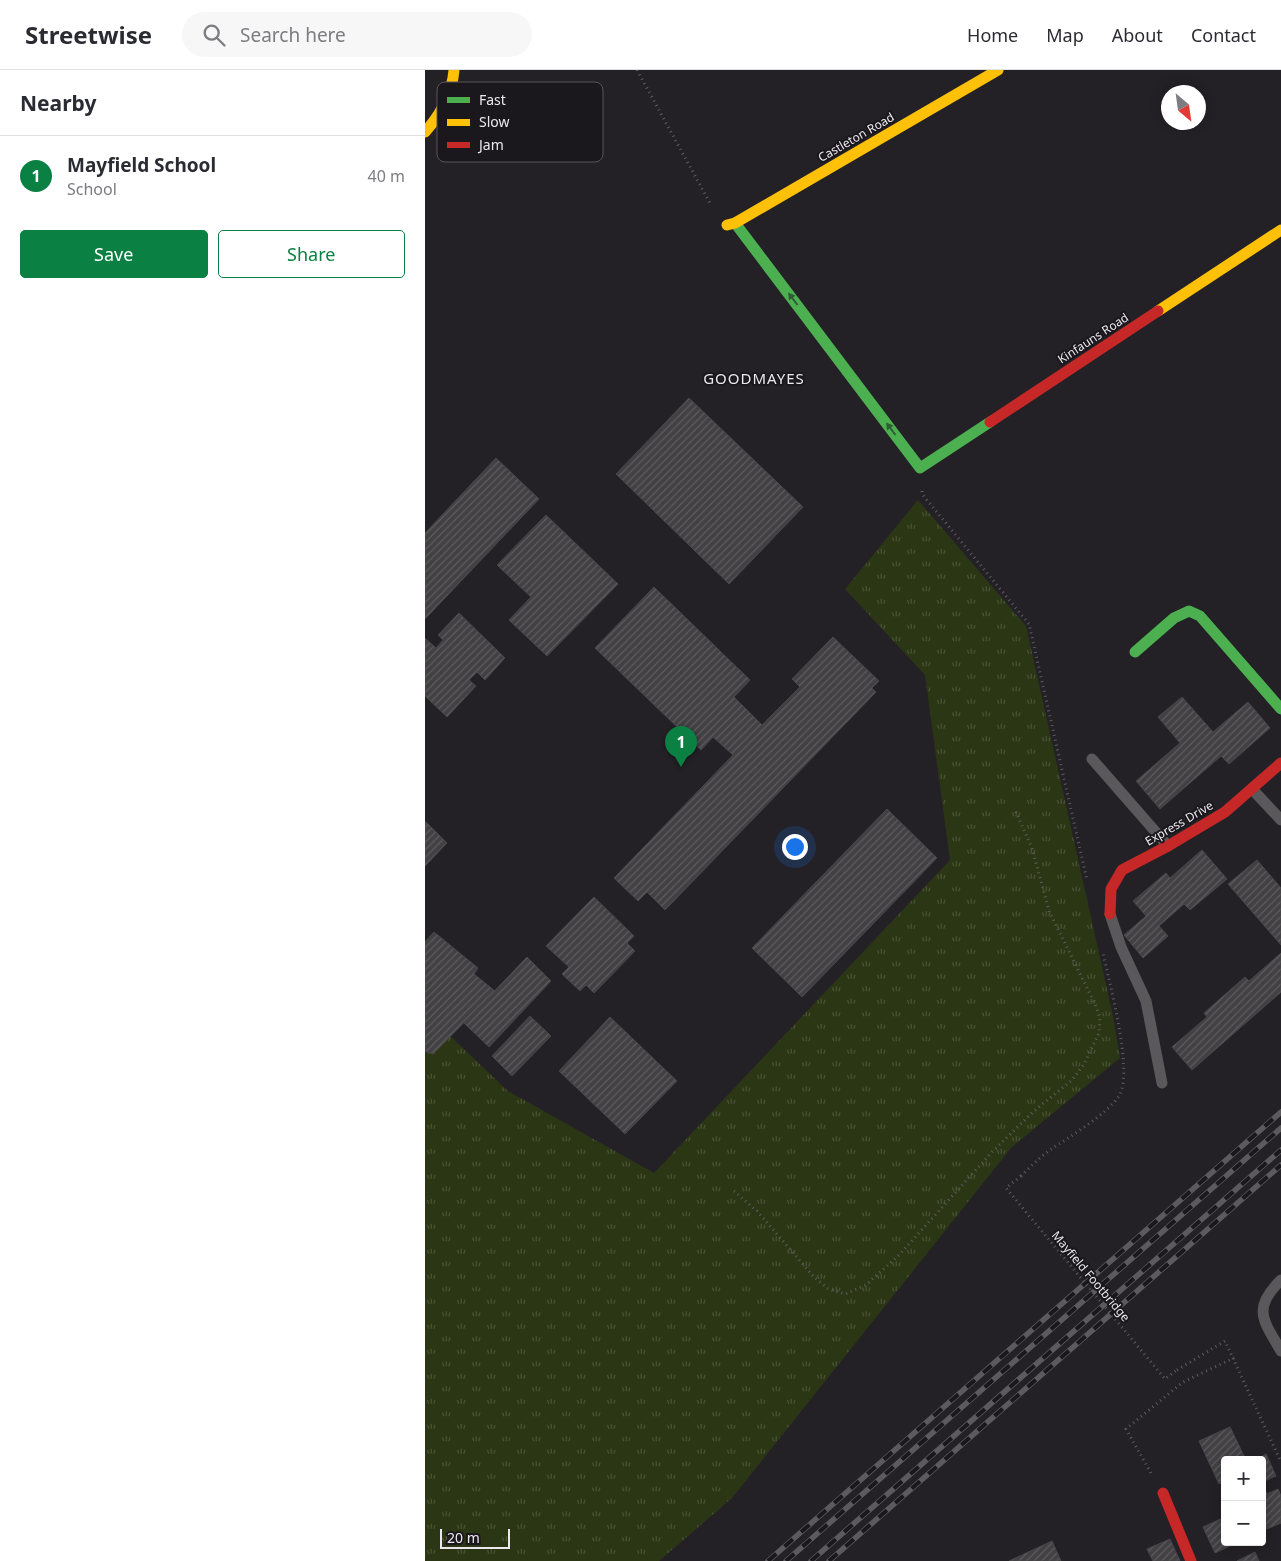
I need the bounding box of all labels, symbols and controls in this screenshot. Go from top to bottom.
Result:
search box [182,12,532,57]
text: Streetwise [25,18,152,51]
icon: search [200,21,228,49]
text: Search here [240,22,346,48]
text: Home [967,23,1018,47]
text: Map [1046,23,1084,47]
text: About [1112,23,1163,47]
text: Contact [1191,23,1256,47]
legend [437,82,603,162]
north arrow [1161,85,1206,130]
text: Nearby [20,89,96,117]
text: Fast [479,90,506,109]
street label: Castleton Road [815,108,897,166]
text: Slow [479,112,510,131]
text: Jam [477,135,504,154]
text: Mayfield School [67,152,216,178]
text: 1 [31,165,41,187]
text: 40 m [368,165,405,187]
text: School [67,178,117,200]
button: Save [20,230,208,278]
button: Share [218,230,405,278]
one-way arrow [788,292,798,306]
street label: Kinfauns Road [1054,309,1132,367]
district label: GOODMAYES [703,368,805,388]
one-way arrow [886,422,896,436]
pin: 1 [665,726,697,767]
street label: Express Drive [1142,796,1216,849]
your location [782,834,808,860]
street label: Mayfield Footbridge [1048,1227,1134,1325]
map controls [1221,1456,1266,1546]
button: + [1221,1456,1266,1501]
button: − [1221,1501,1266,1546]
scale bar [440,1526,510,1549]
text: 20 m [447,1528,480,1547]

